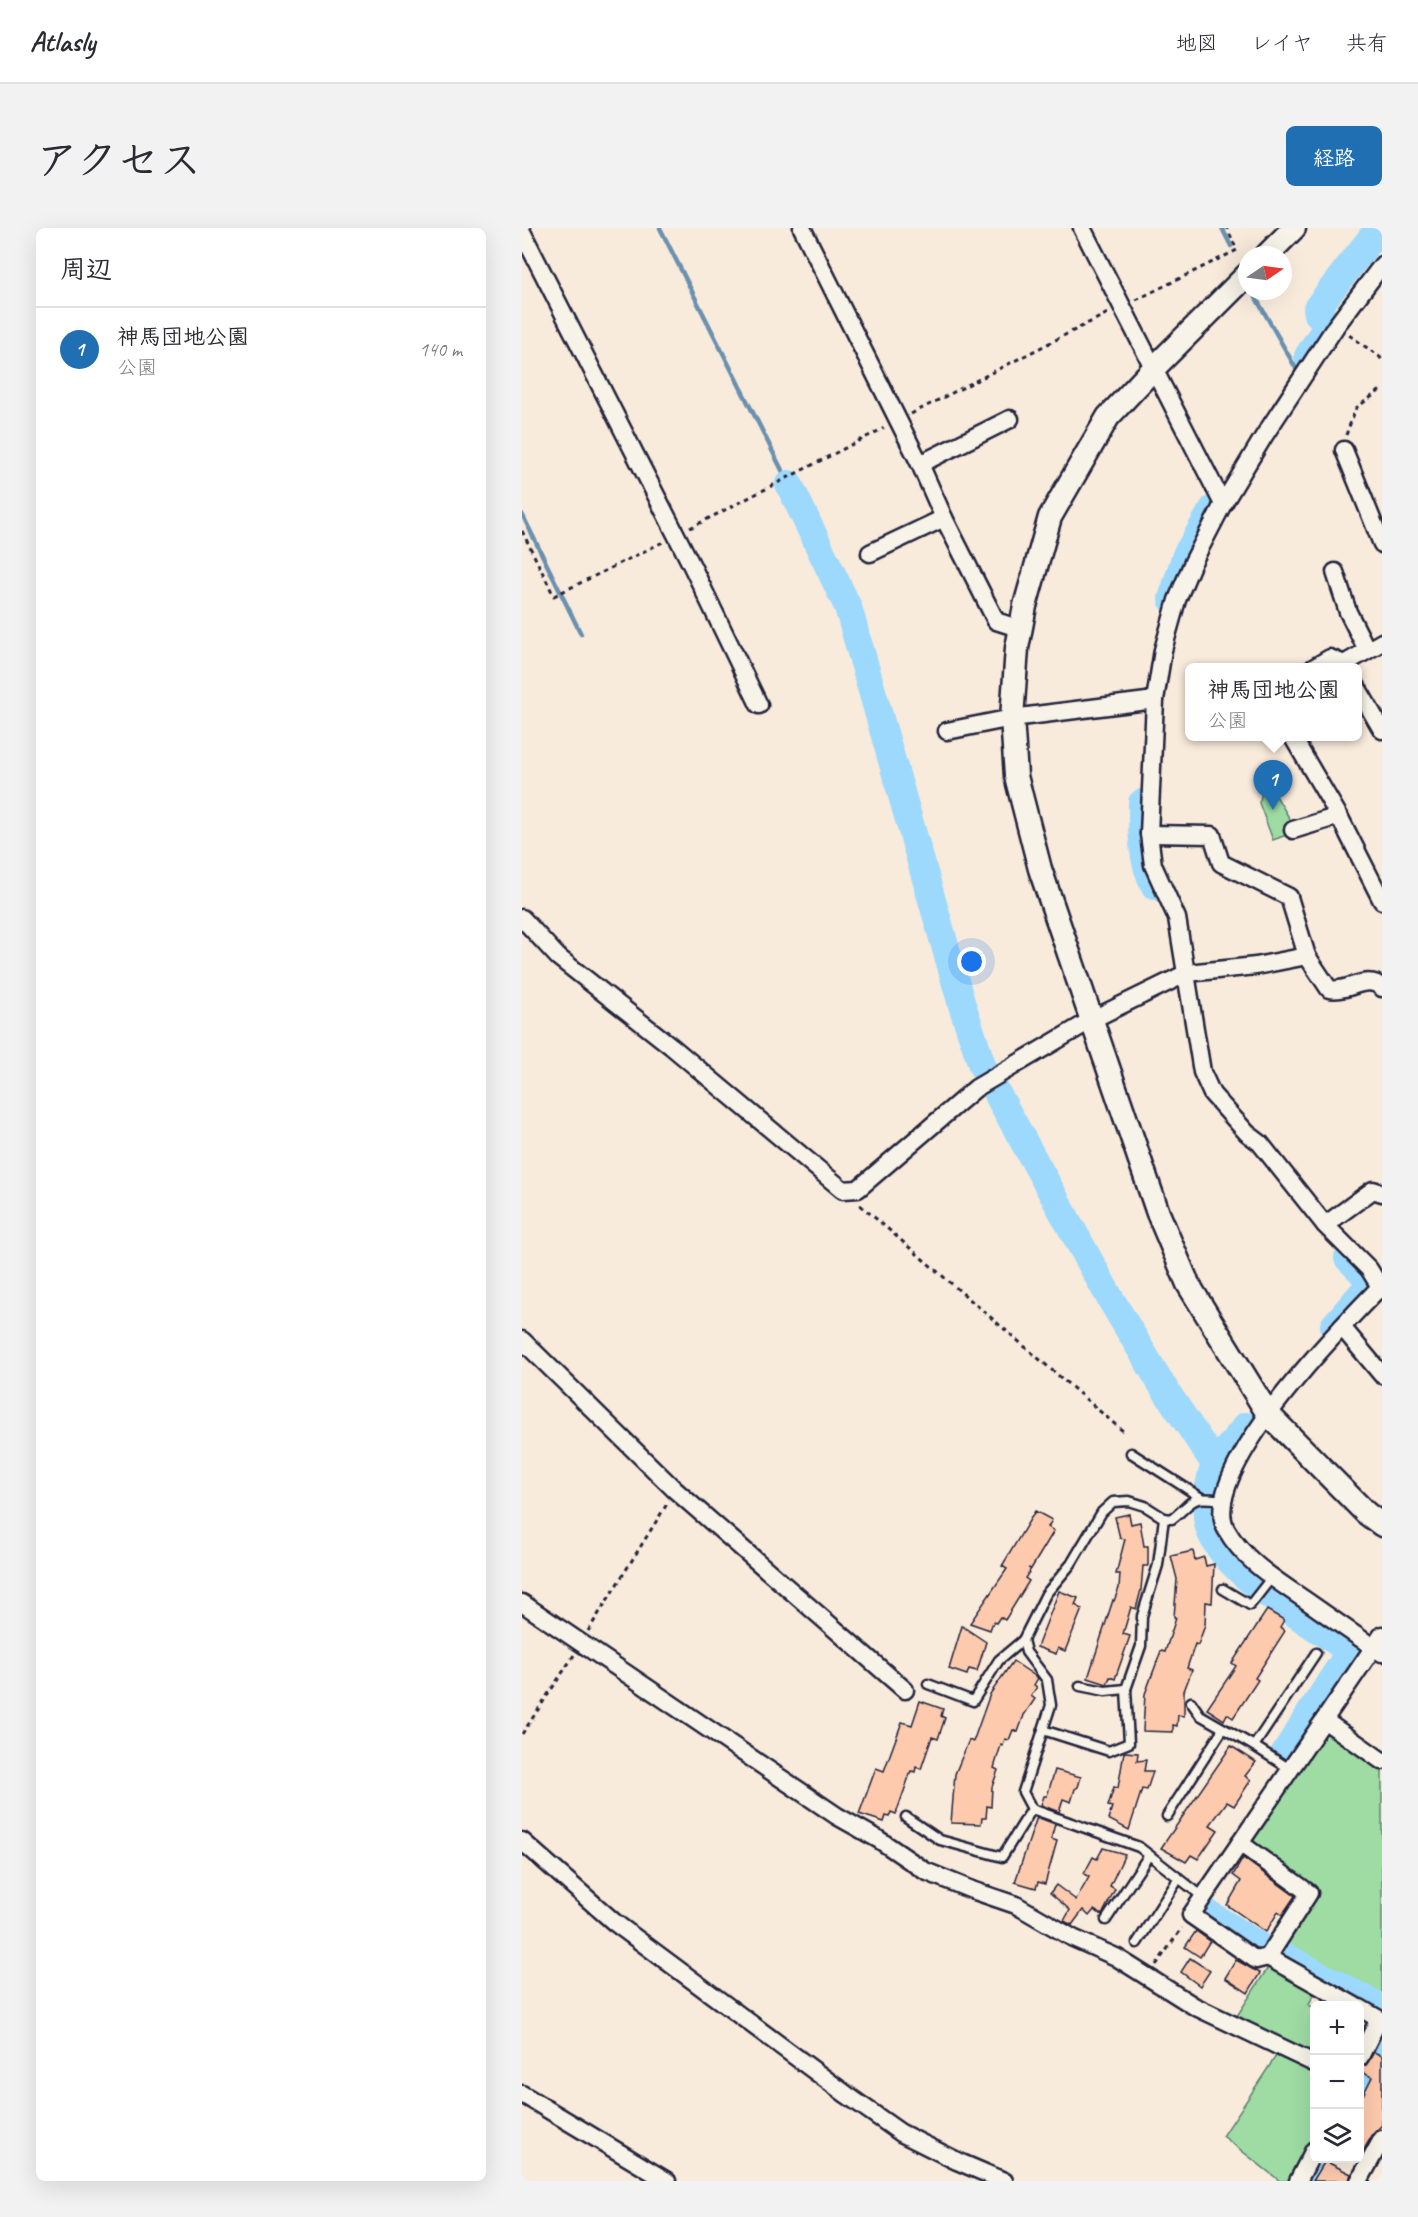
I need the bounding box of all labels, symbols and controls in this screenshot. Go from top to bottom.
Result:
text: Atlasly [30,24,95,59]
text: 地図 [1176,30,1218,56]
text: レイヤ [1251,30,1313,56]
text: 共有 [1346,30,1388,56]
button: 経路 [1286,126,1382,186]
text: アクセス [36,134,201,187]
north arrow [1238,246,1292,300]
text: 周辺 [60,253,112,286]
text: 神馬団地公園 [117,323,249,351]
text: 1 [75,337,84,362]
text: 140 m [419,337,462,362]
text: 公園 [117,355,157,380]
popup [1185,663,1362,741]
text: 神馬団地公園 [1207,676,1340,704]
text: 公園 [1207,708,1247,733]
pin: 1 [1254,760,1293,810]
your location [957,947,986,976]
map controls [1310,2001,1364,2163]
button: + [1310,2001,1364,2055]
button: − [1310,2055,1364,2109]
button: layers [1310,2109,1364,2163]

